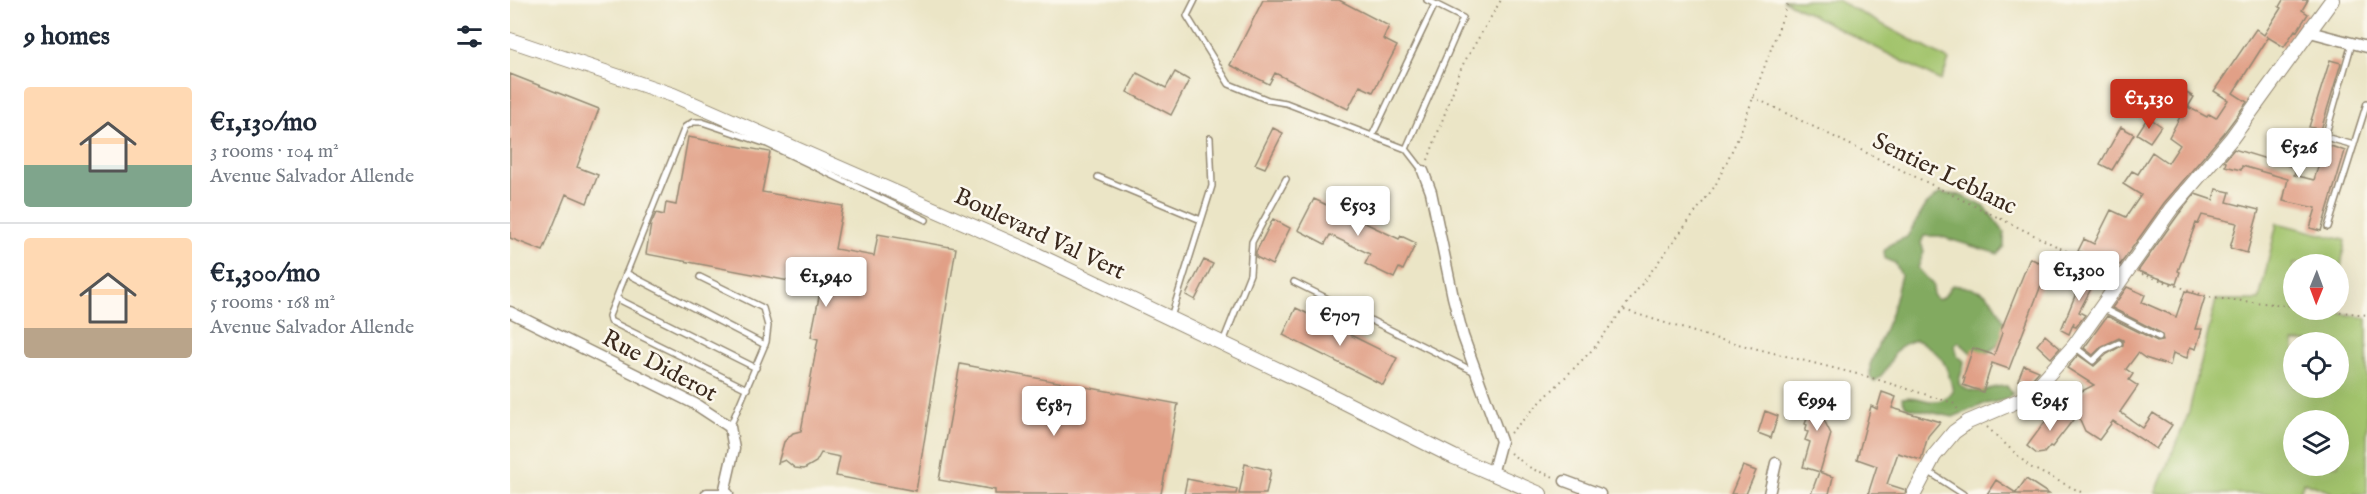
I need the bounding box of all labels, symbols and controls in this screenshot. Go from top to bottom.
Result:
text: 9 homes [24,20,110,53]
icon: filters [453,20,486,53]
pin: €1,130 [2100,79,2198,130]
text: €1,130 [2124,86,2174,111]
text: €1,130/mo [210,106,317,139]
icon: home [72,111,144,183]
street label: Sentier Leblanc [1867,126,2022,223]
pin: €526 [2263,128,2335,179]
text: €526 [2281,135,2317,160]
text: 3 rooms · 104 m² [210,139,339,164]
text: Avenue Salvador Allende [210,164,414,189]
street label: Boulevard Val Vert [949,181,1130,288]
pin: €503 [1322,186,1394,237]
text: €503 [1340,193,1376,218]
pin: €1,300 [2030,251,2128,302]
north arrow [2283,254,2349,320]
map controls [2283,254,2349,476]
text: €1,300/mo [210,257,320,290]
pin: €1,940 [777,257,875,308]
text: €1,300 [2053,258,2105,283]
icon: home [72,262,144,334]
text: €1,940 [800,264,852,289]
text: 5 rooms · 168 m² [210,290,335,315]
pin: €707 [1304,296,1376,347]
text: €707 [1320,303,1360,328]
text: Avenue Salvador Allende [210,315,414,340]
street label: Rue Diderot [596,323,722,410]
button: locate [2283,332,2349,398]
pin: €994 [1781,381,1853,432]
pin: €945 [2014,381,2086,432]
pin: €587 [1018,386,1090,437]
text: €994 [1798,388,1836,413]
text: €945 [2031,388,2069,413]
text: €587 [1036,393,1072,418]
button: layers [2283,410,2349,476]

